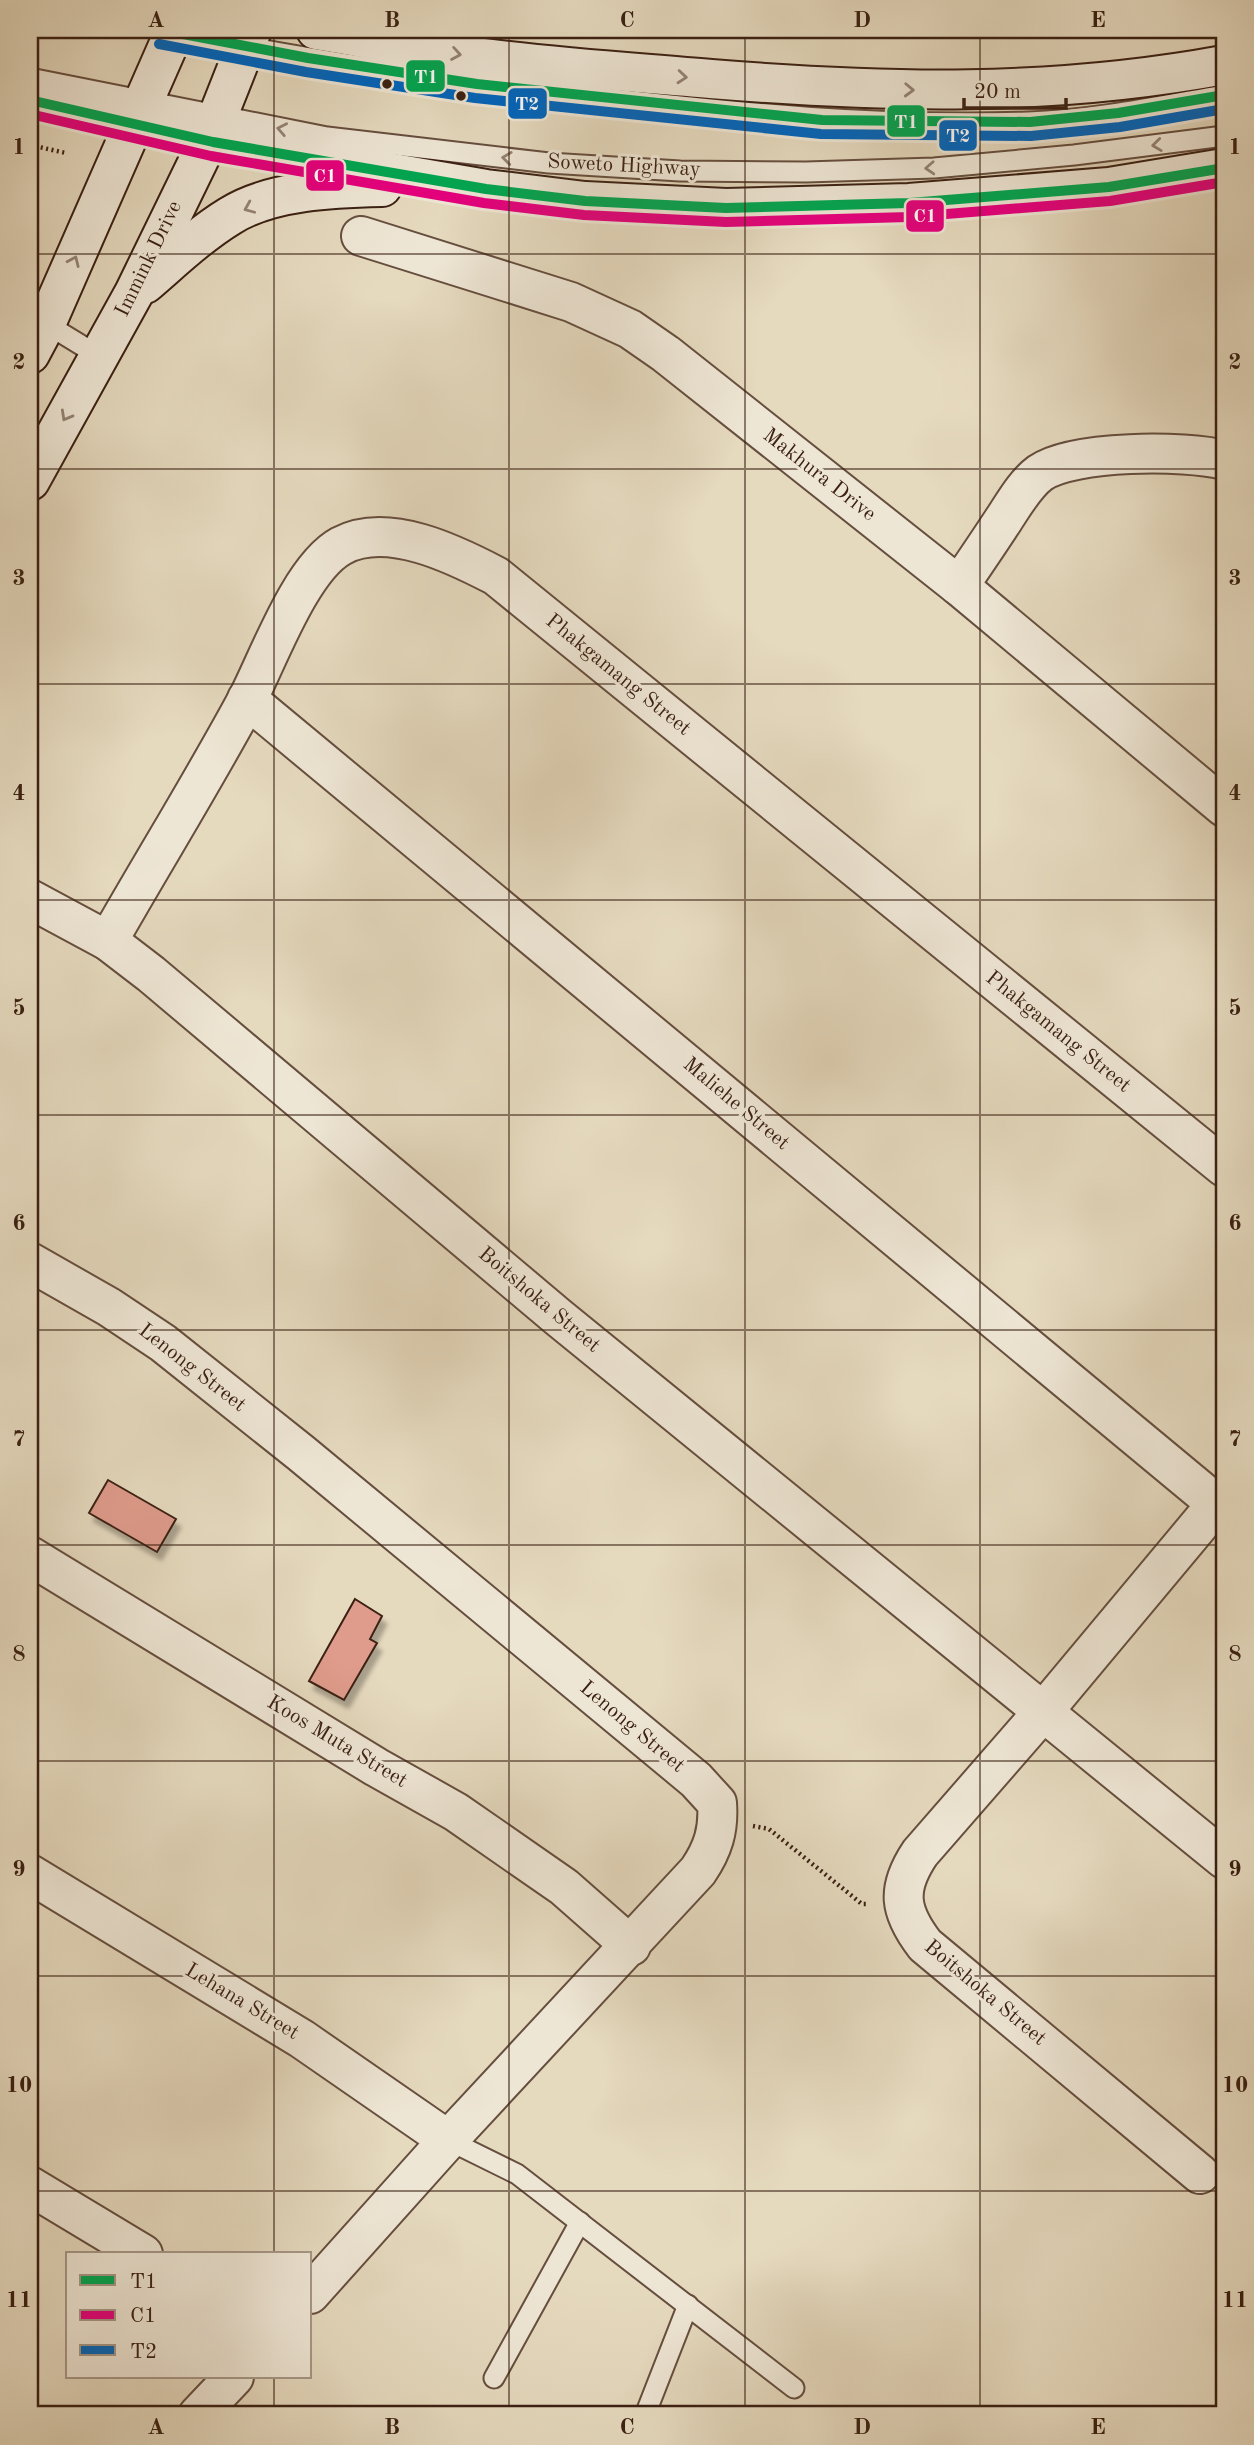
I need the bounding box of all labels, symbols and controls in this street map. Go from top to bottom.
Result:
text: A [147,9,165,32]
text: B [384,9,400,32]
text: C [619,9,635,32]
text: D [853,9,871,32]
text: E [1090,9,1106,32]
one-way arrow [450,46,462,61]
line badge: T1 [405,59,446,93]
scale bar [964,66,1065,110]
text: T1 [414,69,438,88]
one-way arrow [677,69,688,84]
unlabelled marker [380,77,394,91]
text: 20 m [974,82,1021,103]
one-way arrow [904,83,915,98]
line badge: T2 [507,87,548,120]
unlabelled marker [454,89,468,103]
text: T2 [515,96,539,115]
line badge: T1 [886,104,926,138]
text: T1 [894,114,918,133]
line badge: T2 [938,119,978,152]
one-way arrow [276,122,288,137]
text: T2 [946,128,970,147]
text: 1 [12,136,26,159]
text: 1 [1228,136,1242,159]
one-way arrow [1151,137,1162,152]
one-way arrow [502,151,513,166]
street label: Soweto Highway [547,151,701,181]
line badge: C1 [305,159,345,192]
one-way arrow [925,160,936,175]
text: C1 [313,168,337,187]
street label: Immink Drive [112,198,186,320]
one-way arrow [243,199,255,213]
line badge: C1 [905,199,945,233]
text: C1 [913,208,937,227]
one-way arrow [66,256,80,269]
text: 2 [12,351,26,374]
text: 2 [1228,351,1242,374]
one-way arrow [61,409,74,421]
street label: Makhura Drive [759,425,879,525]
text: 3 [12,567,26,590]
text: 3 [1228,567,1242,590]
street label: Phakgamang Street [541,610,695,740]
text: 4 [12,782,26,805]
text: 4 [1228,782,1242,805]
street label: Phakgamang Street [981,967,1135,1097]
text: 5 [12,997,26,1020]
text: 5 [1228,997,1242,1020]
street label: Maliehe Street [679,1054,793,1154]
text: 6 [12,1212,26,1235]
text: 6 [1228,1212,1242,1235]
street label: Boitshoka Street [474,1243,604,1357]
street label: Lenong Street [134,1320,250,1416]
text: 7 [12,1428,26,1451]
text: 7 [1228,1428,1242,1451]
text: 8 [12,1643,26,1666]
text: 8 [1228,1643,1242,1666]
street label: Lenong Street [576,1677,688,1777]
street label: Koos Muta Street [263,1692,411,1792]
text: 9 [12,1858,26,1881]
text: 9 [1228,1858,1242,1881]
street label: Boitshoka Street [920,1936,1050,2050]
street label: Lehana Street [181,1960,303,2044]
text: 10 [6,2074,32,2097]
text: 10 [1222,2074,1248,2097]
legend [66,2252,312,2378]
text: T1 [130,2272,157,2293]
text: 11 [6,2289,32,2312]
text: 11 [1222,2289,1248,2312]
text: C1 [130,2306,156,2327]
text: T2 [130,2342,157,2363]
text: A [147,2416,165,2439]
text: B [384,2416,400,2439]
text: C [619,2416,635,2439]
text: D [853,2416,871,2439]
text: E [1090,2416,1106,2439]

